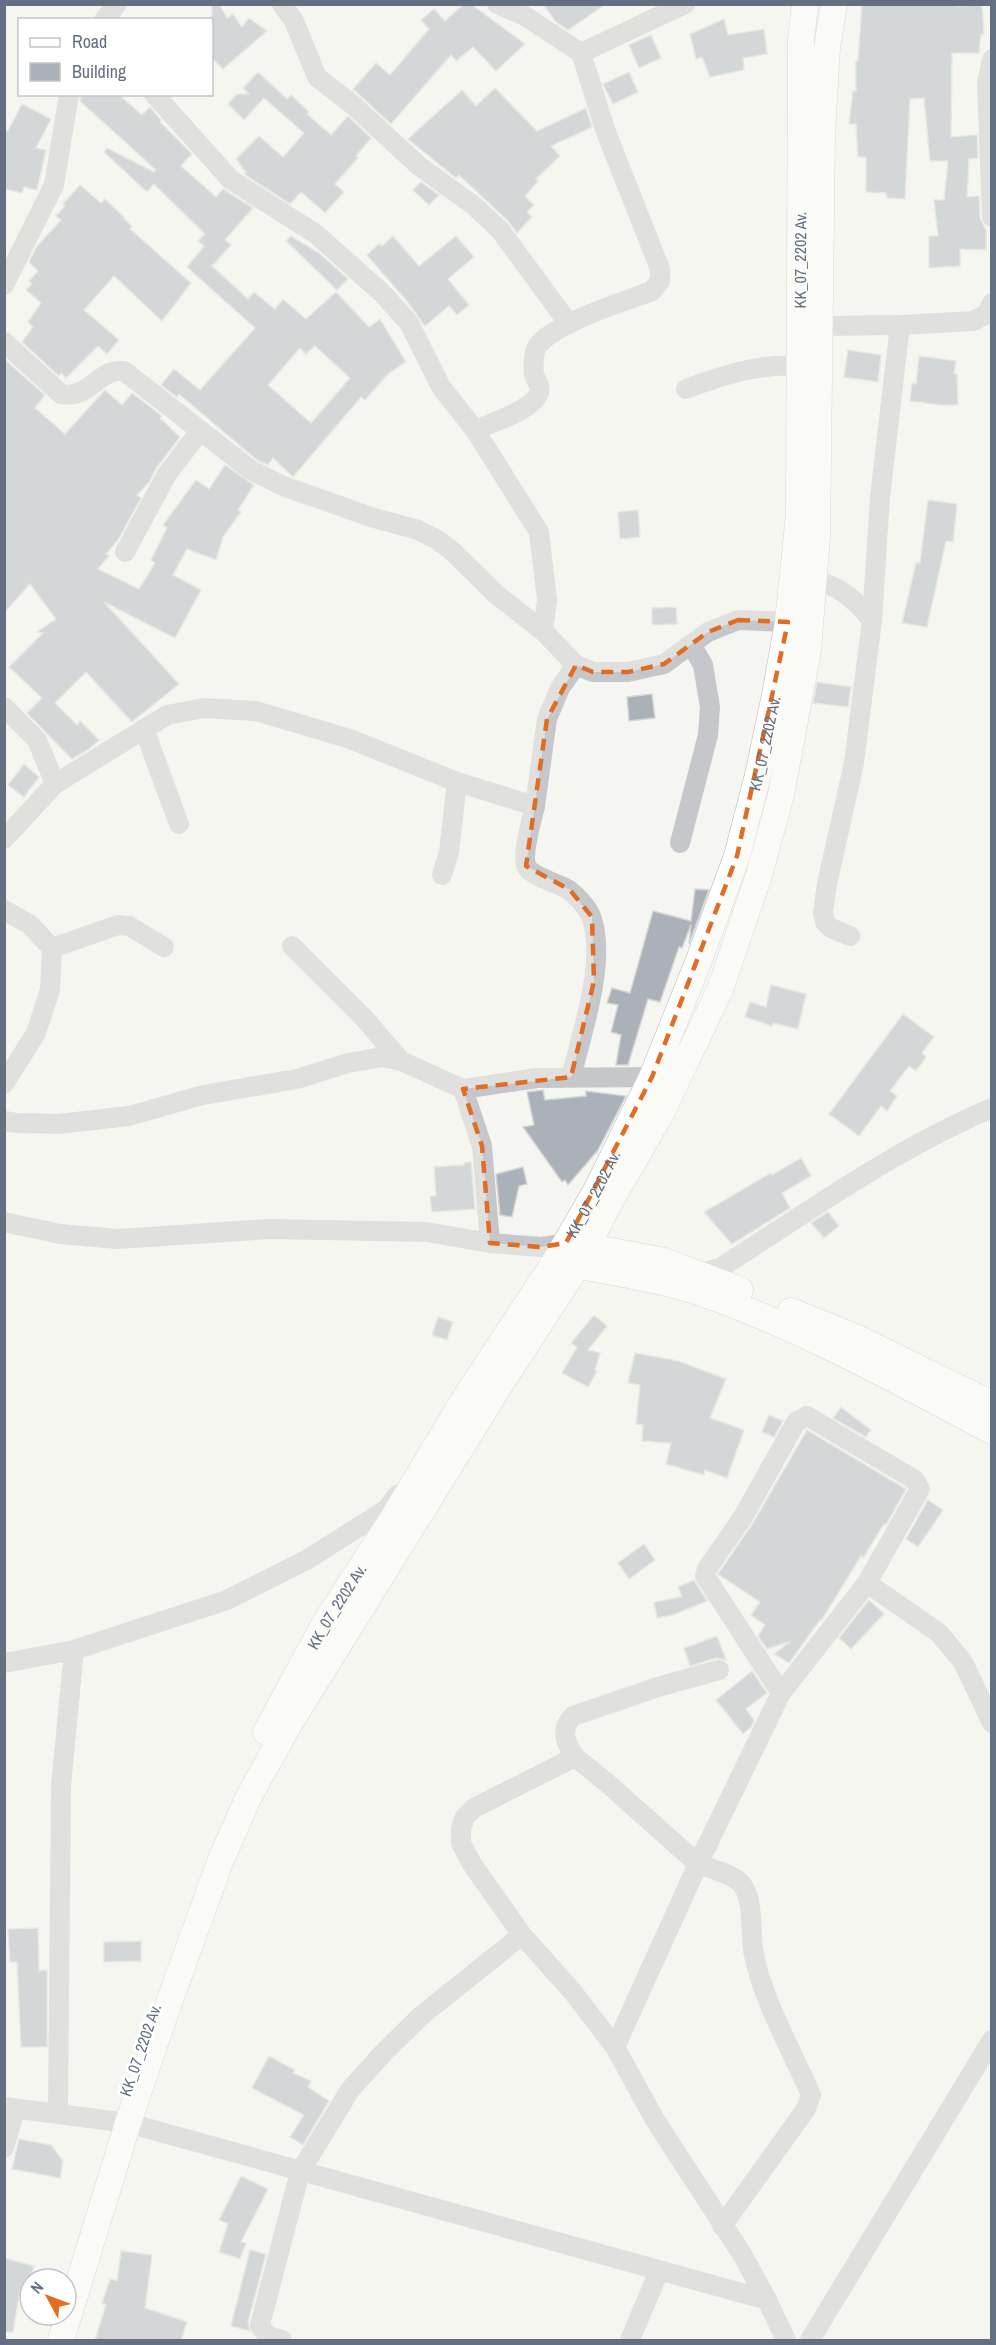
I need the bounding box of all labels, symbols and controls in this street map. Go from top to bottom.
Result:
legend [18,18,213,96]
text: Road [72,29,107,54]
text: Building [72,59,127,84]
street label: KK_07_2202 Av. [789,212,811,308]
street label: KK_07_2202 Av. [743,694,786,793]
street label: KK_07_2202 Av. [560,1146,625,1242]
street label: KK_07_2202 Av. [302,1560,371,1653]
street label: KK_07_2202 Av. [114,2001,166,2099]
north arrow [18,2267,78,2327]
text: N [25,2276,48,2298]

